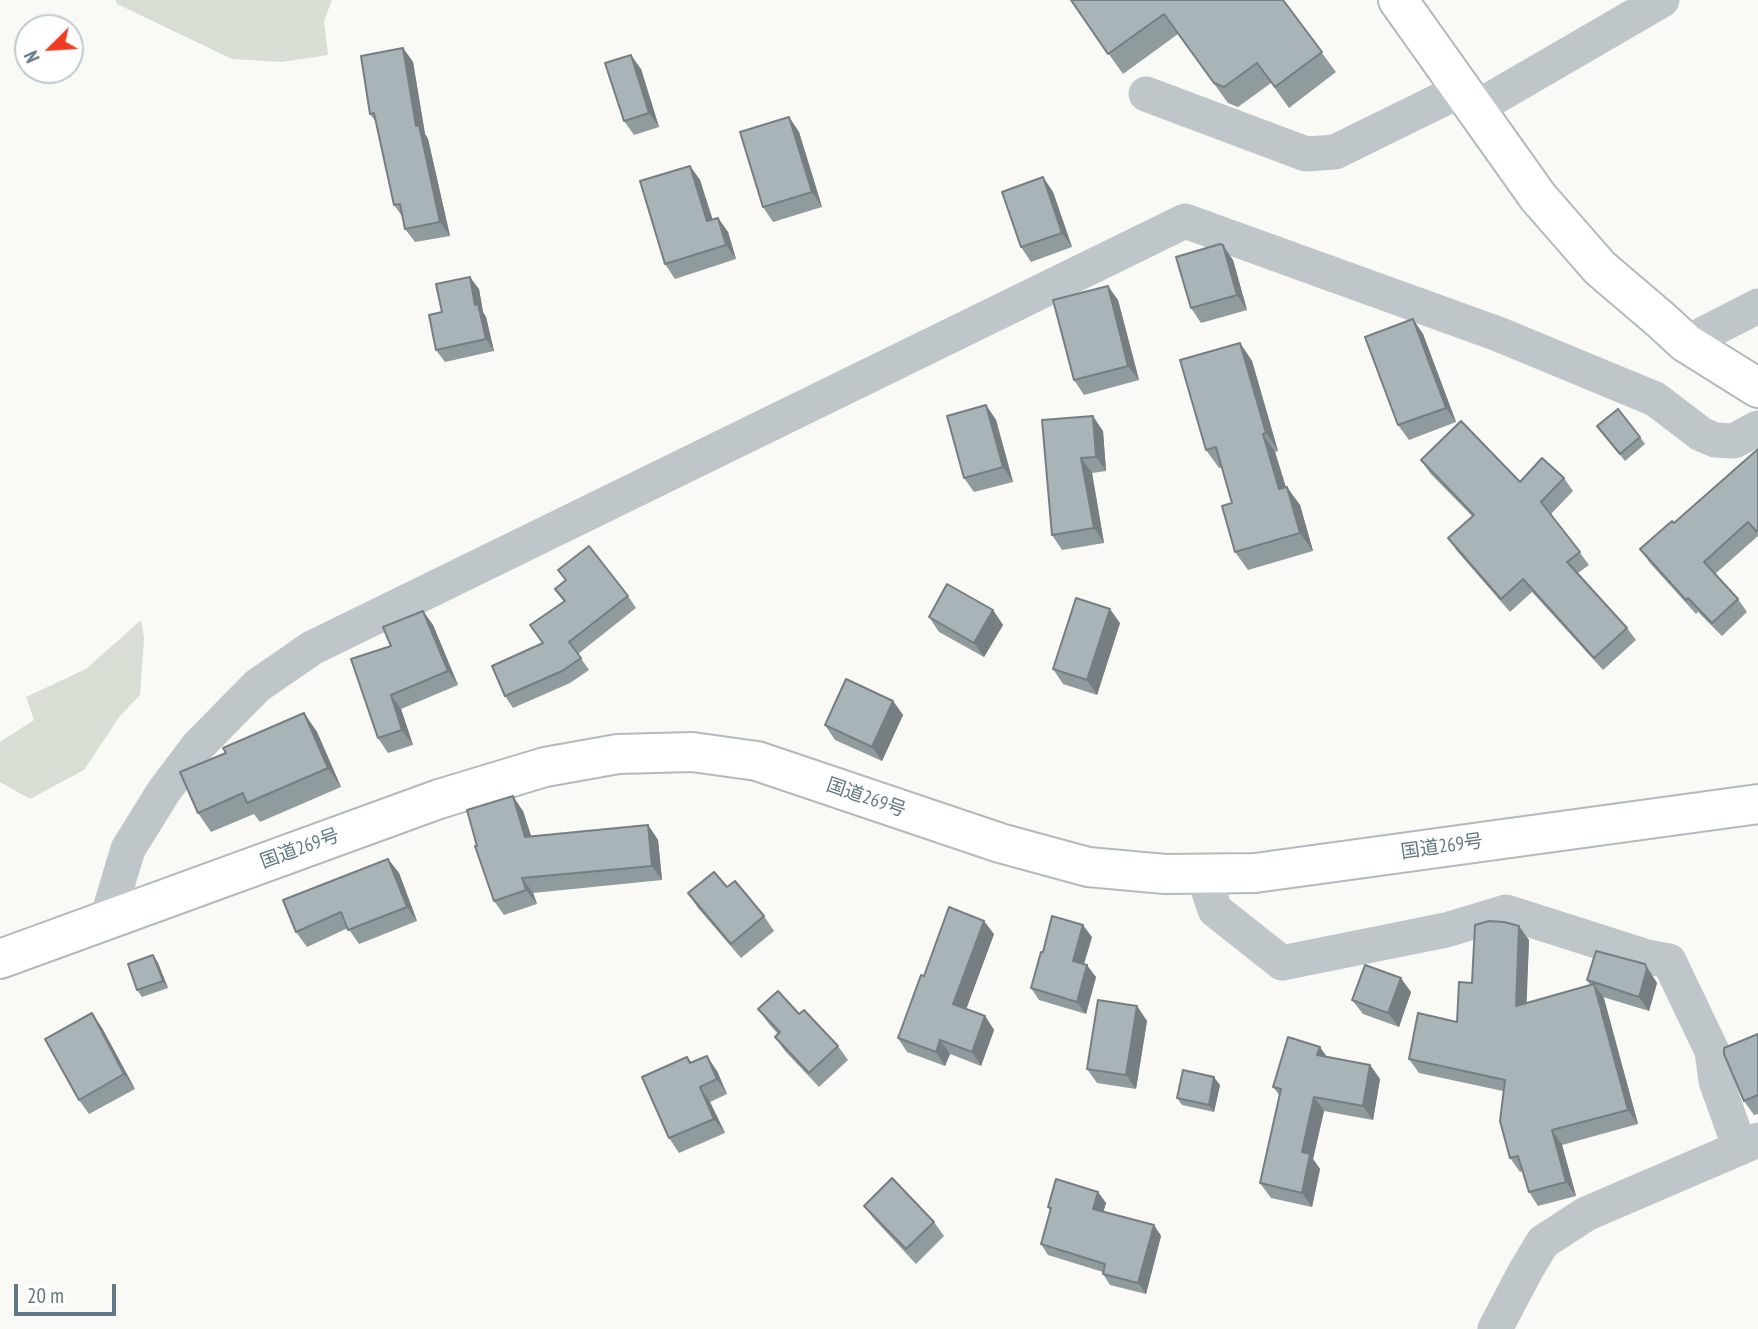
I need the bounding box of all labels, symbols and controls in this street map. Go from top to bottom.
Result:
north arrow [14,14,84,84]
text: N [19,47,45,66]
street label: 国道269号 [823,774,909,822]
street label: 国道269号 [257,824,343,874]
street label: 国道269号 [1399,830,1485,864]
scale bar [18,1270,119,1314]
text: 20 m [27,1282,64,1309]

